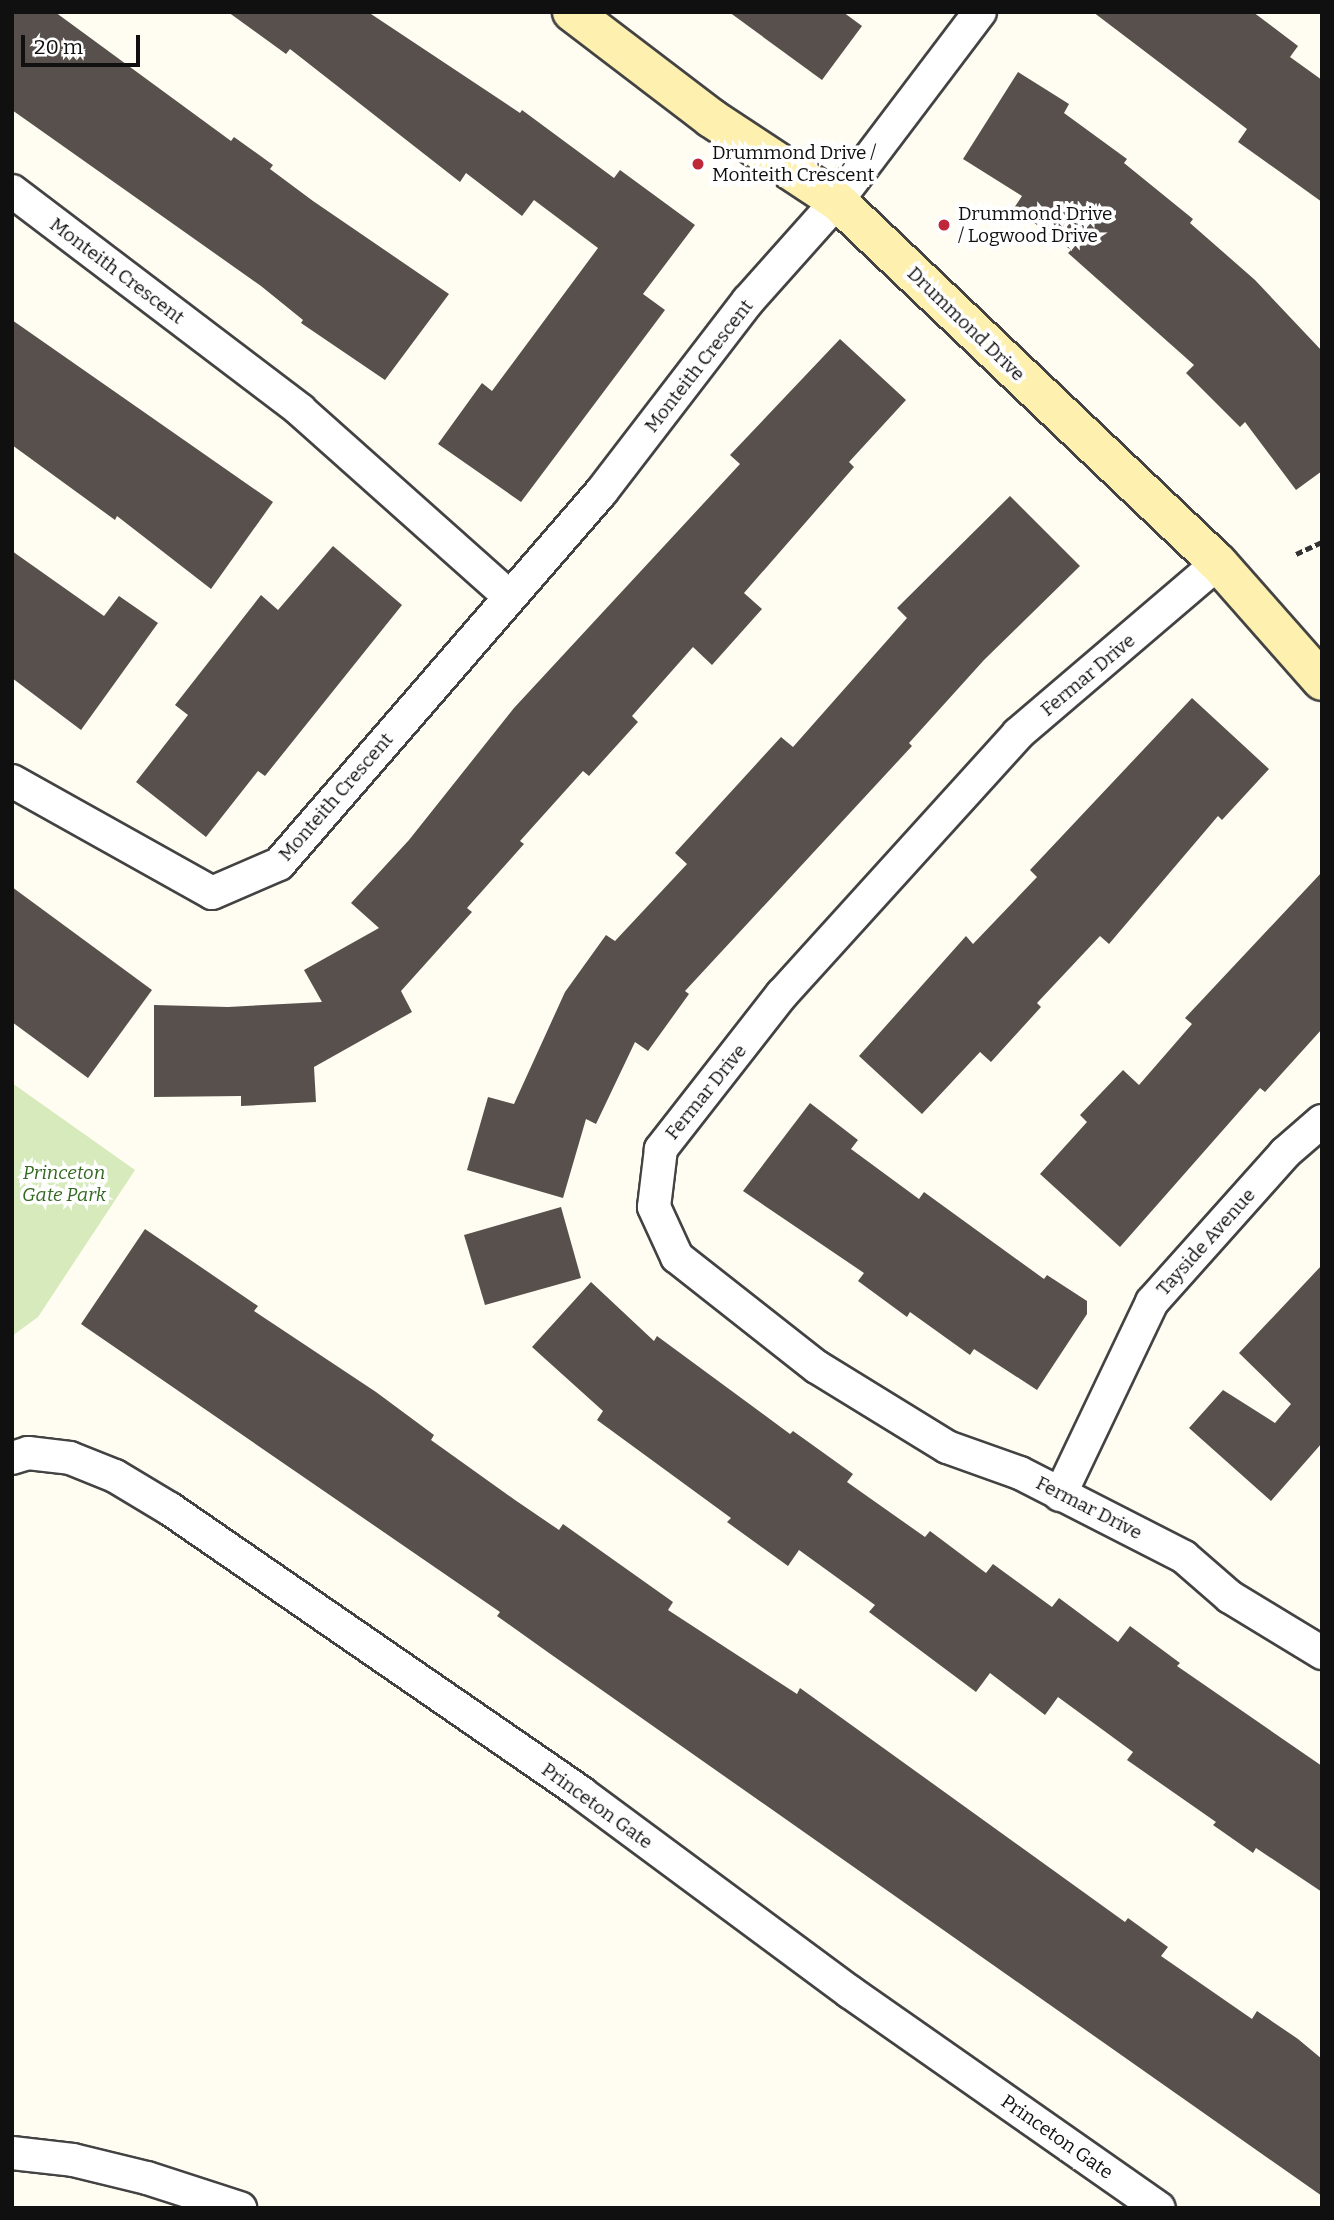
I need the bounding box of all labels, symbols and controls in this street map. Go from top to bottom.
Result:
scale bar [24,21,144,65]
text: 20 m [34,34,83,60]
place label: Drummond Drive / Monteith Crescent [712,142,876,186]
marker: Drummond Drive / Monteith Crescent [690,156,706,172]
place label: Drummond Drive / Logwood Drive [958,203,1113,247]
street label: Monteith Crescent [45,213,189,329]
marker: Drummond Drive / Logwood Drive [936,217,952,233]
street label: Drummond Drive [903,262,1029,386]
street label: Monteith Crescent [640,295,758,437]
street label: Fermar Drive [1036,629,1140,721]
street label: Monteith Crescent [274,728,398,866]
street label: Fermar Drive [661,1040,751,1144]
park label: Princeton Gate Park [22,1162,106,1206]
street label: Tayside Avenue [1152,1184,1260,1300]
street label: Fermar Drive [1032,1472,1146,1544]
street label: Princeton Gate [537,1758,657,1854]
street label: Princeton Gate [997,2090,1117,2184]

